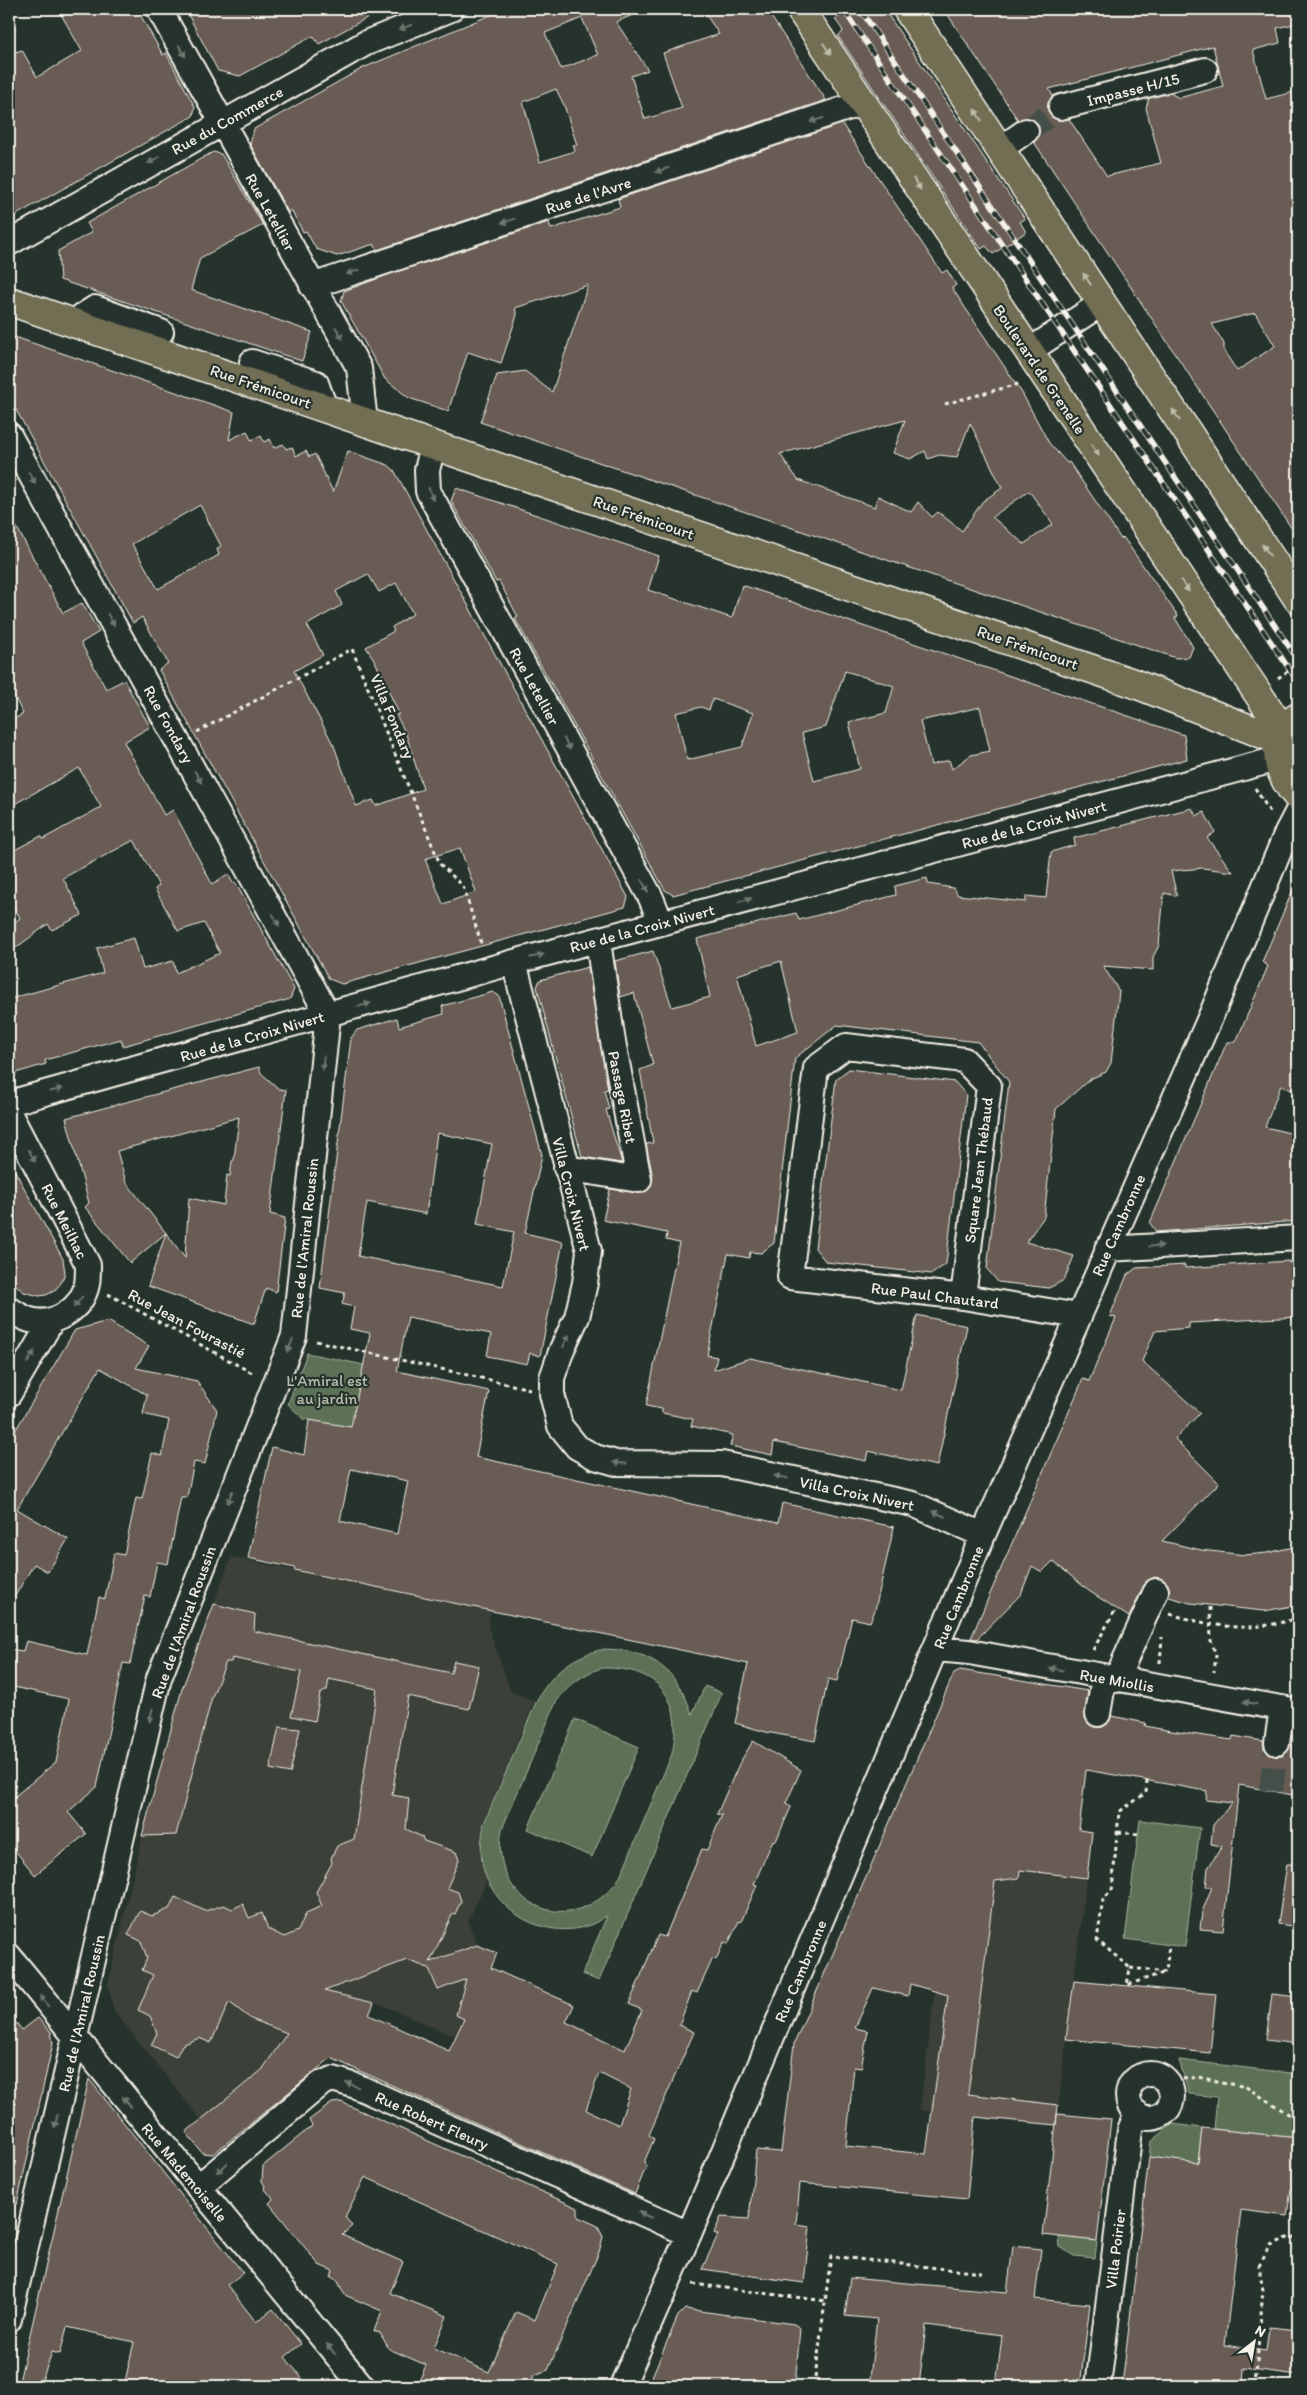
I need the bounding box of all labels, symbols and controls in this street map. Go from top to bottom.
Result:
one-way arrow [399,24,413,32]
one-way arrow [822,43,832,56]
one-way arrow [178,44,186,59]
street label: Impasse H/15 [1085,69,1181,110]
street label: Rue du Commerce [168,82,287,159]
one-way arrow [973,108,982,121]
one-way arrow [809,116,824,124]
one-way arrow [147,156,161,165]
one-way arrow [654,167,669,175]
street label: Rue Letellier [241,170,300,255]
street label: Rue de l'Avre [543,173,633,218]
one-way arrow [912,178,922,191]
one-way arrow [500,218,515,225]
one-way arrow [346,269,361,276]
one-way arrow [1082,273,1091,286]
street label: Boulevard de Grenelle [989,301,1090,438]
one-way arrow [335,326,344,339]
street label: Rue Frémicourt [208,360,314,413]
one-way arrow [1172,408,1181,422]
one-way arrow [1090,444,1100,457]
one-way arrow [28,471,37,484]
one-way arrow [427,487,435,502]
street label: Rue Frémicourt [591,491,697,544]
one-way arrow [1261,544,1271,557]
one-way arrow [1180,579,1190,592]
one-way arrow [107,612,115,627]
street label: Rue Frémicourt [975,621,1081,674]
street label: Rue Letellier [505,644,564,729]
street label: Villa Fondary [366,671,419,762]
street label: Rue Fondary [139,682,198,767]
one-way arrow [562,737,571,750]
one-way arrow [194,770,202,785]
street label: Rue de la Croix Nivert [960,796,1109,853]
one-way arrow [641,879,649,894]
one-way arrow [738,896,753,904]
street label: Rue de la Croix Nivert [568,900,717,957]
one-way arrow [272,913,281,927]
one-way arrow [530,952,545,960]
one-way arrow [357,1000,372,1008]
street label: Rue de la Croix Nivert [178,1007,326,1066]
street label: Passage Ribet [604,1049,641,1145]
one-way arrow [319,1056,327,1072]
one-way arrow [48,1086,63,1094]
street label: Square Jean Thébaud [960,1096,997,1244]
street label: Villa Croix Nivert [548,1135,595,1253]
one-way arrow [27,1150,36,1163]
street label: Rue de l'Amiral Roussin [287,1156,322,1319]
street label: Rue Cambronne [1087,1171,1149,1279]
street label: Rue Meilhac [37,1180,92,1262]
one-way arrow [1148,1242,1164,1250]
street label: Rue Paul Chautard [870,1278,1000,1313]
street label: Rue Jean Fourastié [125,1284,249,1362]
one-way arrow [72,1296,83,1309]
one-way arrow [562,1334,570,1348]
one-way arrow [285,1339,293,1353]
one-way arrow [27,1351,36,1364]
park label: L'Amiral est au jardin [286,1371,368,1408]
one-way arrow [612,1458,628,1466]
one-way arrow [773,1472,789,1480]
street label: Villa Croix Nivert [798,1472,916,1515]
one-way arrow [226,1490,234,1505]
one-way arrow [932,1510,946,1518]
street label: Rue de l'Amiral Roussin [147,1543,220,1701]
street label: Rue Cambronne [929,1543,988,1652]
one-way arrow [1048,1665,1063,1673]
street label: Rue Miollis [1078,1665,1156,1696]
one-way arrow [1242,1698,1258,1706]
one-way arrow [147,1708,155,1723]
street label: Rue Cambronne [770,1917,831,2025]
street label: Rue de l'Amiral Roussin [54,1932,109,2094]
one-way arrow [39,1995,50,2008]
one-way arrow [344,2081,359,2089]
street label: Rue Robert Fleury [372,2087,492,2154]
one-way arrow [122,2096,133,2109]
one-way arrow [52,2113,60,2128]
street label: Rue Mademoiselle [138,2119,232,2226]
one-way arrow [216,2162,229,2173]
street label: Villa Poirier [1101,2208,1130,2290]
one-way arrow [638,2210,652,2218]
north arrow [1230,2318,1280,2368]
text: N [1252,2322,1269,2341]
one-way arrow [325,2343,337,2355]

